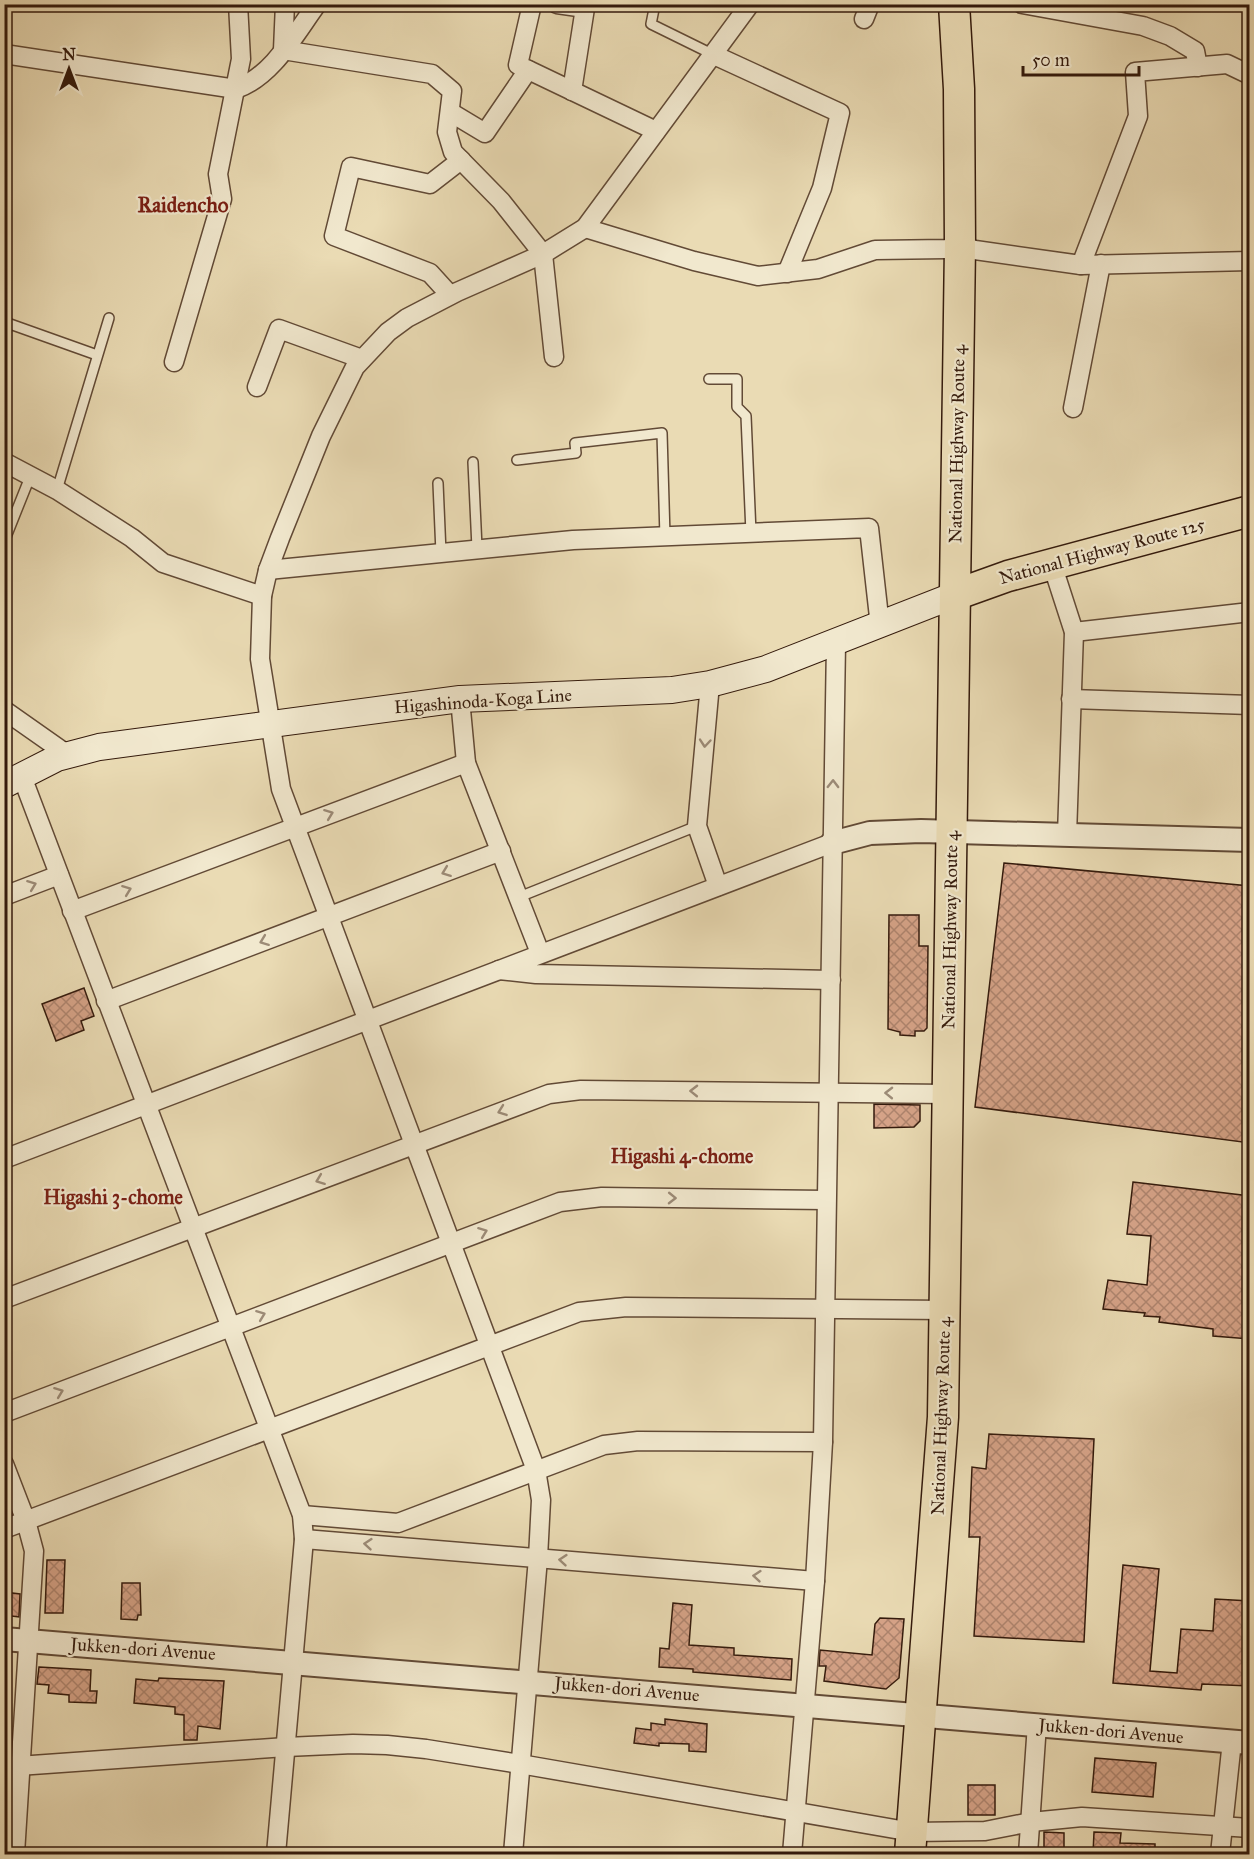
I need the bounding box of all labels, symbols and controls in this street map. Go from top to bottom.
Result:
north arrow [39,39,99,99]
scale bar [1023,39,1138,77]
text: N [62,45,76,64]
text: 50 m [1032,49,1070,71]
district label: Raidencho [137,192,229,218]
street label: National Highway Route 4 [944,344,971,543]
street label: National Highway Route 125 [997,513,1208,590]
street label: Higashinoda-Koga Line [393,684,573,719]
one-way arrow [699,738,712,747]
one-way arrow [827,780,840,789]
one-way arrow [323,809,334,822]
street label: National Highway Route 4 [937,830,964,1029]
one-way arrow [442,864,452,877]
one-way arrow [26,880,36,893]
one-way arrow [121,885,132,898]
one-way arrow [259,933,270,946]
one-way arrow [689,1085,698,1097]
one-way arrow [884,1087,893,1099]
one-way arrow [497,1104,508,1117]
district label: Higashi 4-chome [611,1144,754,1169]
one-way arrow [315,1172,325,1185]
district label: Higashi 3-chome [43,1185,184,1210]
one-way arrow [668,1192,677,1204]
one-way arrow [477,1226,488,1239]
one-way arrow [255,1310,266,1322]
street label: National Highway Route 4 [927,1316,956,1515]
one-way arrow [53,1386,64,1399]
one-way arrow [364,1538,373,1551]
one-way arrow [558,1554,567,1567]
one-way arrow [753,1570,762,1583]
street label: Jukken-dori Avenue [68,1633,216,1666]
street label: Jukken-dori Avenue [552,1672,700,1707]
street label: Jukken-dori Avenue [1036,1714,1184,1749]

